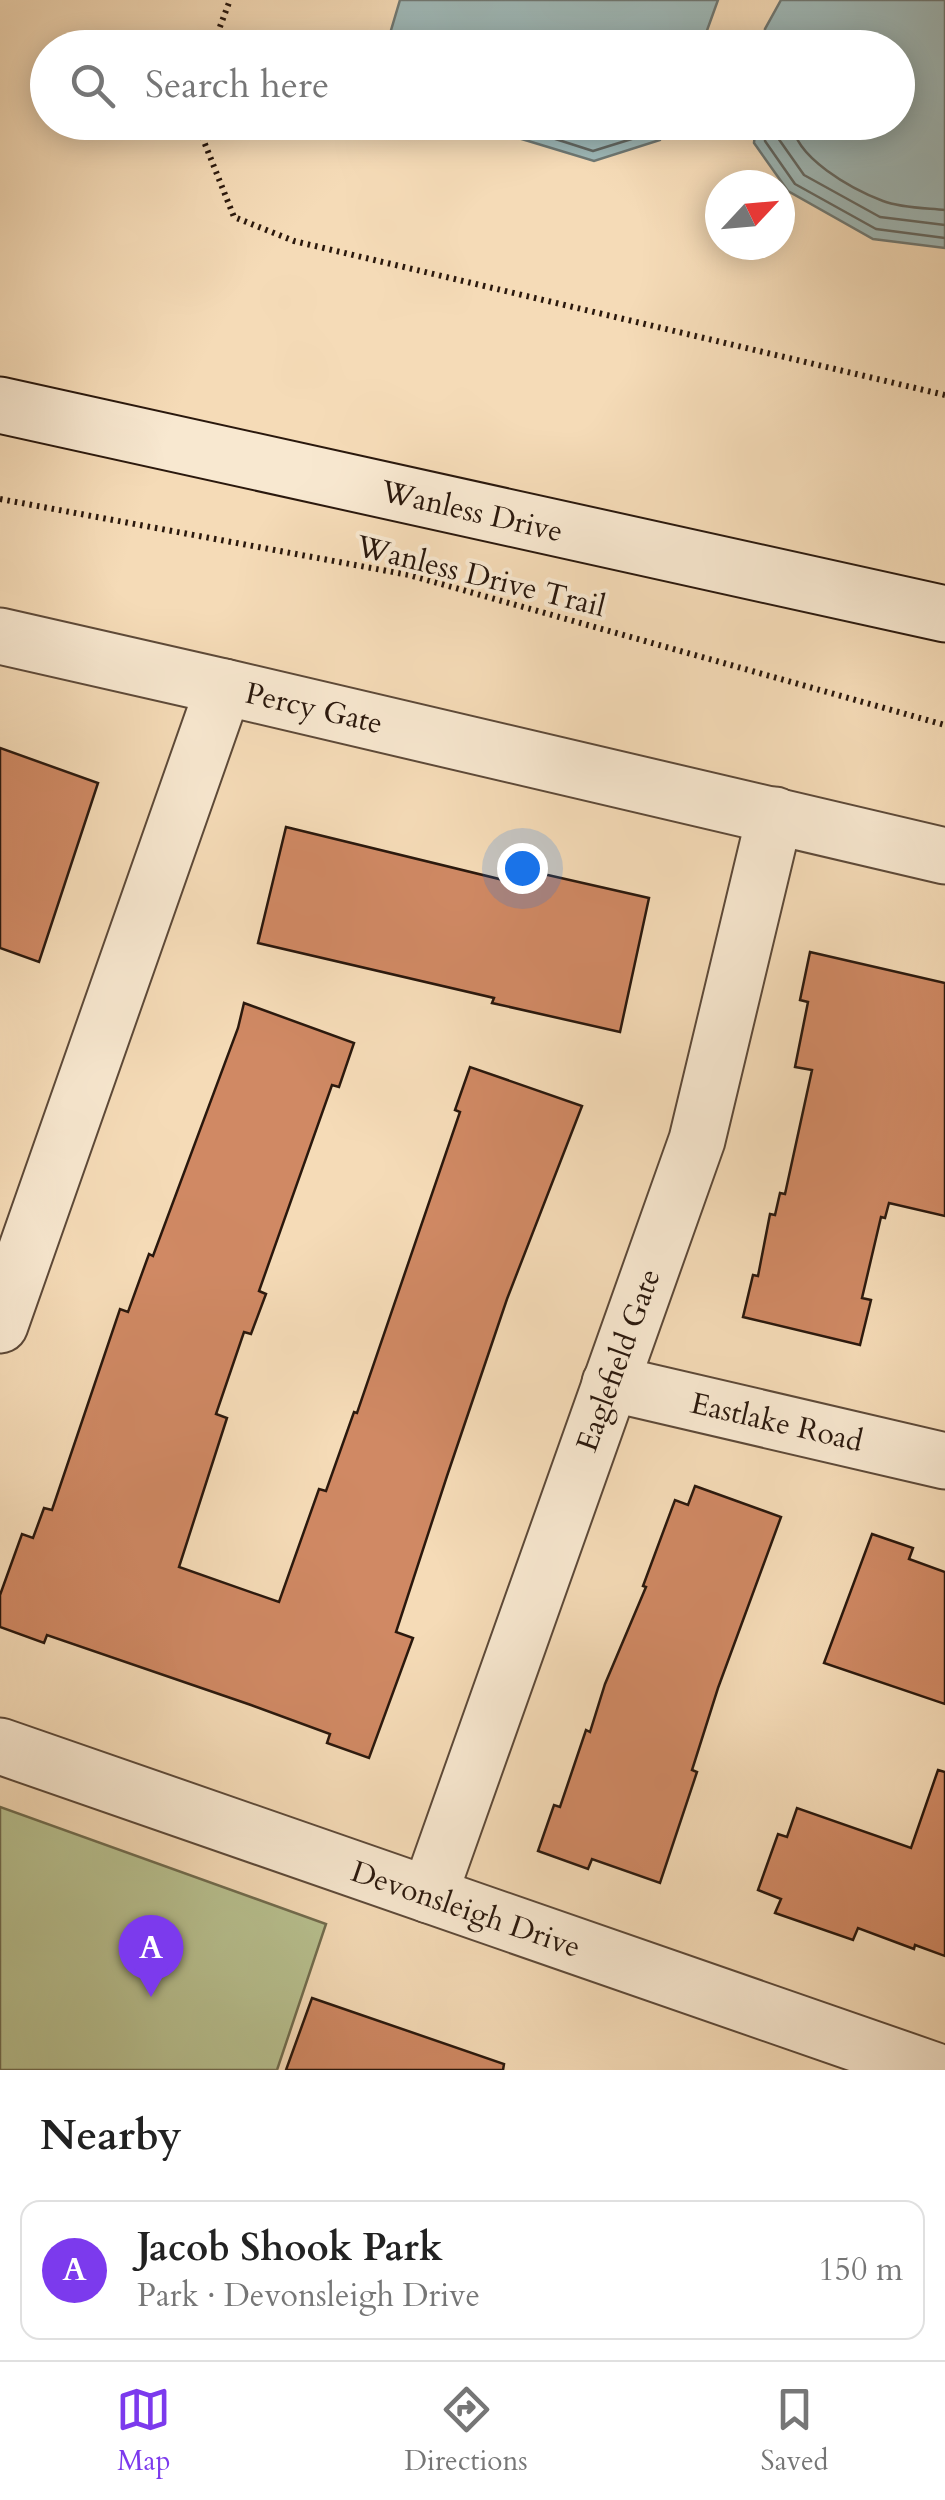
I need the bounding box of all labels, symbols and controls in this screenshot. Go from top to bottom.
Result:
search box [30,30,915,140]
icon: search [65,58,120,113]
text: Search here [145,59,329,111]
north arrow [705,170,795,260]
street label: Wanless Drive [376,470,567,552]
street label: Wanless Drive Trail [351,525,610,627]
street label: Percy Gate [241,673,387,744]
your location [497,843,548,894]
street label: Eaglefield Gate [566,1263,670,1457]
street label: Eastlake Road [687,1383,867,1462]
street label: Devonsleigh Drive [346,1851,586,1968]
pin: A [118,1914,184,1997]
text: Nearby [40,2107,182,2164]
text: Jacob Shook Park [137,2222,443,2274]
text: A [62,2248,87,2292]
text: 150 m [818,2248,903,2292]
text: Park · Devonsleigh Drive [137,2274,480,2318]
tab: Map [116,2382,171,2480]
tab: Directions [404,2382,528,2480]
tab: Saved [761,2382,829,2480]

